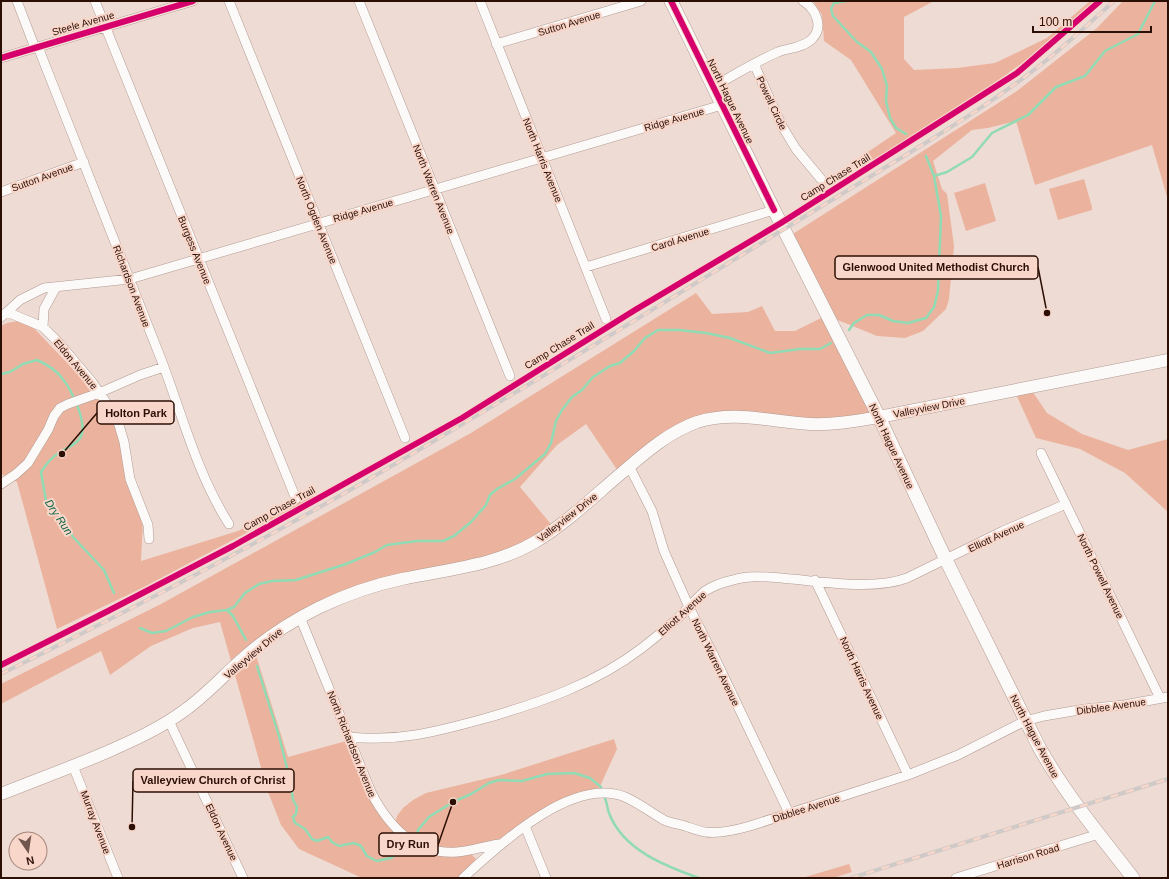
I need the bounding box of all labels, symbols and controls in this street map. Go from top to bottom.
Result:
scale bar [1033,8,1151,34]
street label: Steele Avenue [51,9,116,38]
street label: Sutton Avenue [537,9,602,38]
text: 100 m [1039,15,1072,29]
street label: North Hague Avenue [705,57,756,146]
street label: Powell Circle [754,75,789,132]
street label: Ridge Avenue [643,106,706,133]
street label: North Harris Avenue [521,116,565,204]
street label: North Warren Avenue [411,143,457,236]
street label: Camp Chase Trail [798,152,872,203]
street label: Sutton Avenue [10,161,75,194]
street label: North Ogden Avenue [294,175,339,266]
street label: Ridge Avenue [332,197,395,224]
street label: Burgess Avenue [176,214,213,286]
street label: Carol Avenue [650,225,711,253]
street label: Richardson Avenue [111,244,152,329]
callout: Glenwood United Methodist Church [835,256,1038,279]
text: Glenwood United Methodist Church [843,261,1030,273]
street label: Camp Chase Trail [522,320,596,371]
street label: Eldon Avenue [52,337,100,392]
street label: Valleyview Drive [892,395,966,420]
callout: Holton Park [97,401,174,424]
street label: North Hague Avenue [867,402,916,491]
text: Holton Park [105,407,168,419]
street label: Camp Chase Trail [242,484,317,533]
street label: Valleyview Drive [535,490,600,544]
water label: Dry Run [43,497,75,537]
street label: Elliott Avenue [967,519,1026,554]
street label: North Powell Avenue [1075,532,1126,621]
street label: Elliott Avenue [656,589,709,638]
street label: North Warren Avenue [690,617,742,708]
street label: Valleyview Drive [222,626,285,681]
street label: North Harris Avenue [838,635,886,722]
street label: North Richardson Avenue [325,689,378,799]
street label: North Hague Avenue [1008,693,1061,780]
street label: Dibblee Avenue [1076,696,1147,717]
callout: Valleyview Church of Christ [133,769,294,792]
text: Valleyview Church of Christ [141,774,286,786]
street label: Murray Avenue [78,789,113,856]
street label: Dibblee Avenue [771,792,841,825]
street label: Eldon Avenue [204,802,240,863]
north arrow [8,831,48,871]
callout: Dry Run [379,833,438,856]
text: Dry Run [387,838,430,850]
street label: Harrison Road [996,842,1061,871]
text: N [25,854,35,867]

